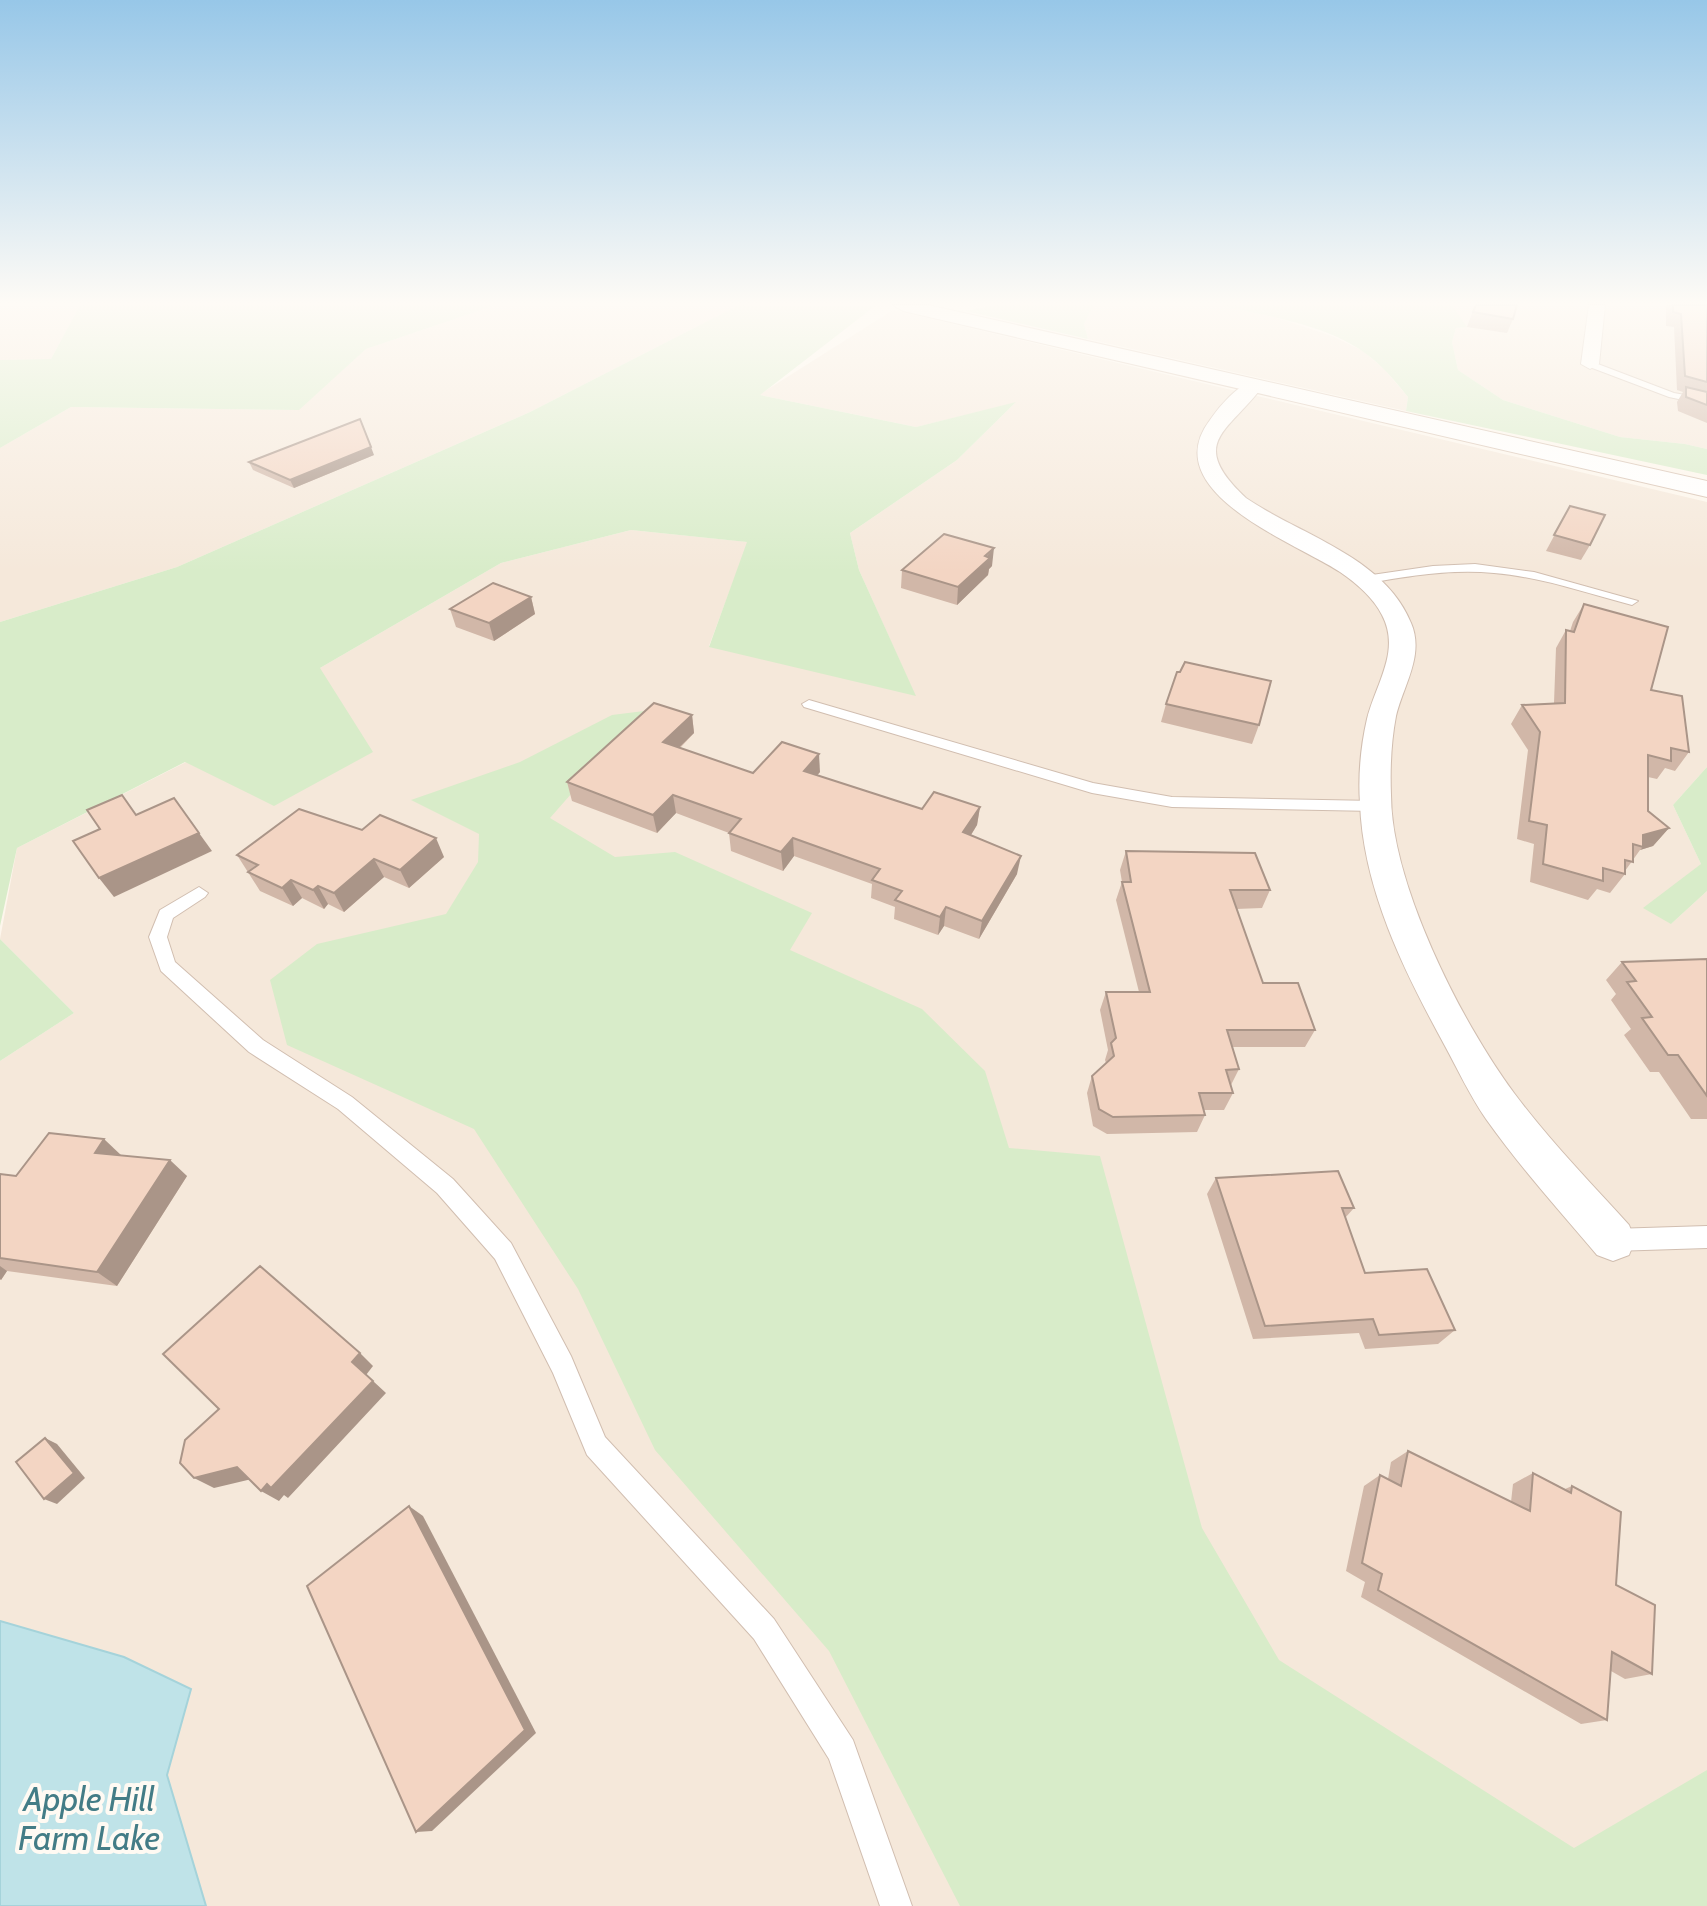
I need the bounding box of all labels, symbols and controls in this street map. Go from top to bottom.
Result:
water label: Apple Hill Farm Lake [18,1778,160,1859]

